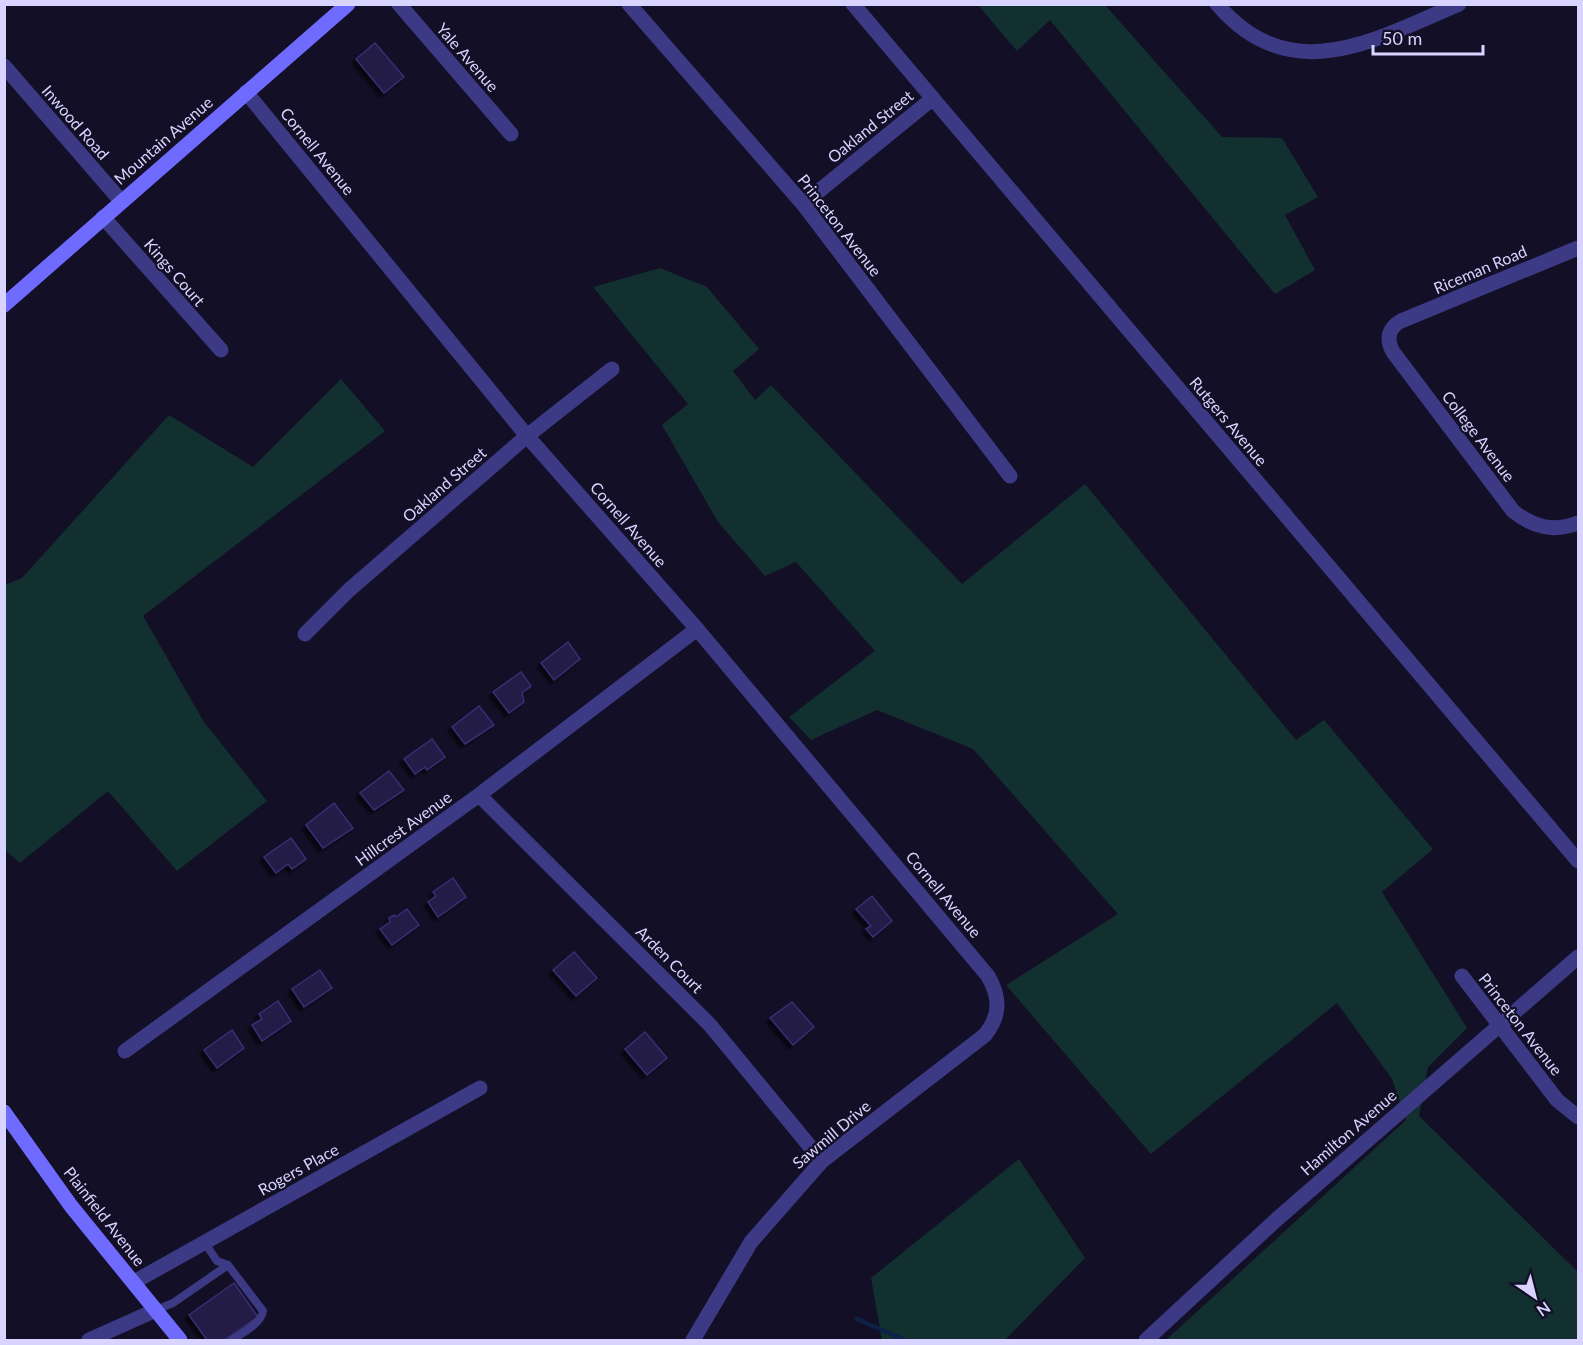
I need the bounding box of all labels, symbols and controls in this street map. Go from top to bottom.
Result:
scale bar [1373,18,1482,56]
street label: Yale Avenue [433,19,503,95]
text: 50 m [1382,27,1422,49]
street label: Inwood Road [39,81,113,163]
street label: Oakland Street [823,86,917,166]
street label: Mountain Avenue [110,92,216,188]
street label: Cornell Avenue [277,103,359,199]
street label: Princeton Avenue [794,170,886,280]
street label: Kings Court [141,235,209,310]
street label: Riceman Road [1431,241,1529,297]
street label: Rutgers Avenue [1186,373,1272,469]
street label: College Avenue [1439,387,1519,485]
street label: Oakland Street [398,442,490,525]
street label: Cornell Avenue [587,477,671,571]
street label: Hillcrest Avenue [351,787,455,869]
street label: Cornell Avenue [902,847,986,941]
street label: Arden Court [633,922,708,997]
street label: Princeton Avenue [1475,969,1567,1079]
street label: Hamilton Avenue [1296,1085,1400,1179]
street label: Sawmill Drive [788,1096,874,1172]
street label: Rogers Place [254,1139,342,1199]
street label: Plainfield Avenue [60,1163,150,1269]
north arrow [1505,1267,1565,1327]
text: N [1533,1298,1554,1321]

